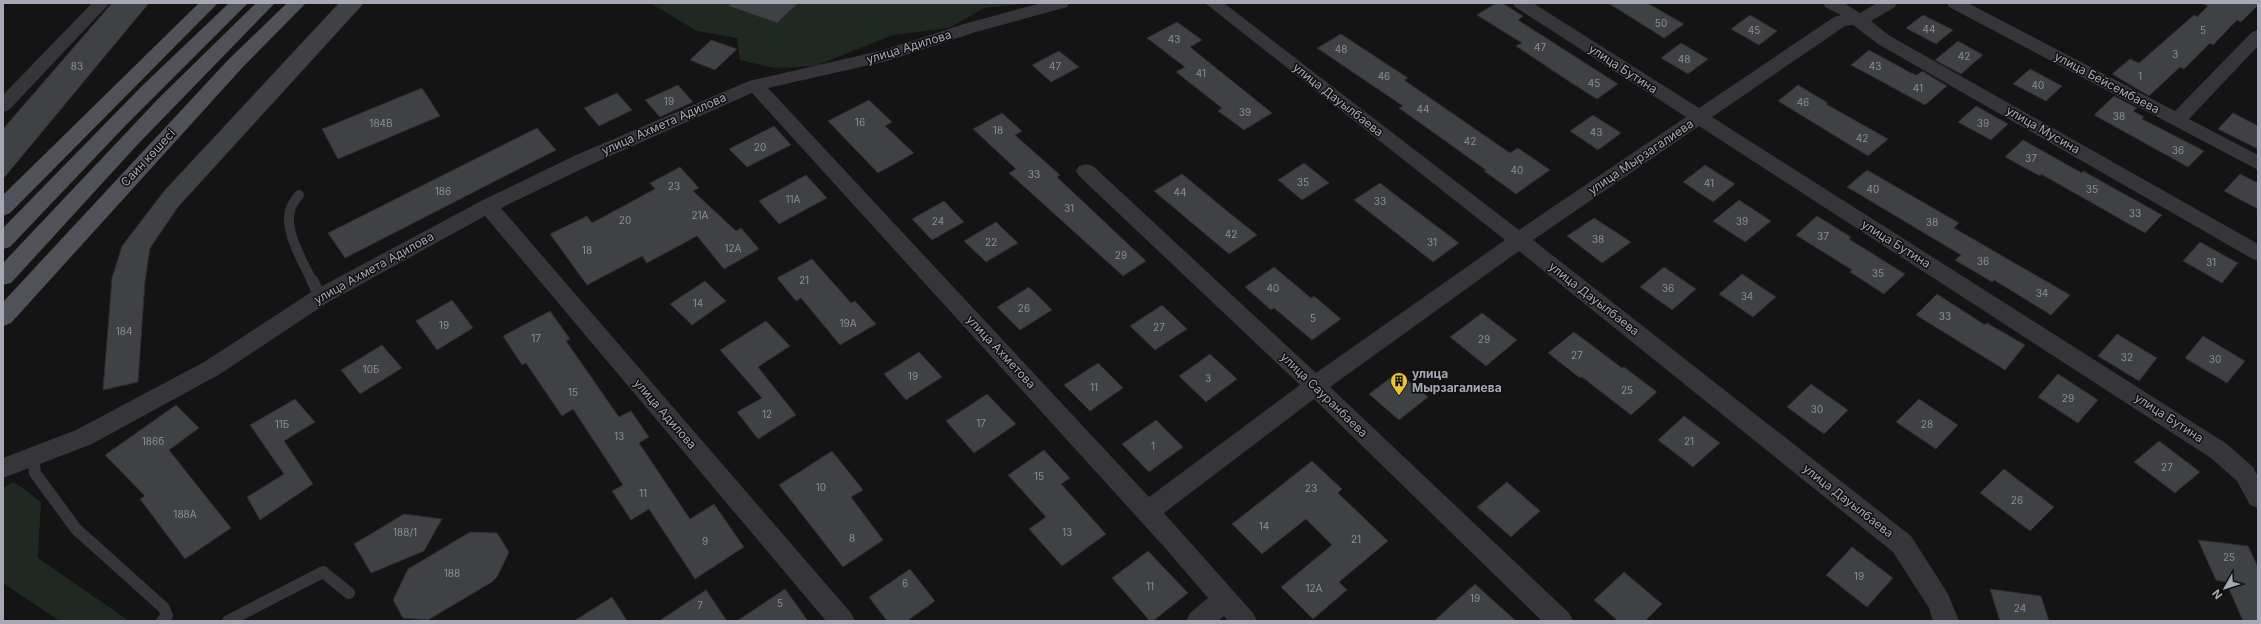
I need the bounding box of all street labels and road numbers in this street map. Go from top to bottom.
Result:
street label: улица Адилова [865,26,953,67]
street label: улица Бутина [1586,41,1660,96]
street label: улица Бейсембаева [2052,49,2162,117]
street label: улица Дауылбаева [1290,60,1387,140]
street label: улица Ахмета Адилова [599,89,728,158]
street label: улица Мусина [2004,102,2083,157]
street label: улица Мырзагалиева [1585,116,1696,197]
street label: Саин көшесі [117,126,178,190]
street label: улица Бутина [1859,216,1934,271]
street label: улица Ахмета Адилова [311,228,436,307]
street label: улица Дауылбаева [1546,259,1643,339]
street label: улица Ахметова [964,312,1039,391]
street label: улица Сауранбаева [1278,349,1371,440]
street label: улица Адилова [631,376,700,452]
street label: улица Бутина [2132,390,2206,445]
street label: улица Дауылбаева [1800,461,1897,541]

